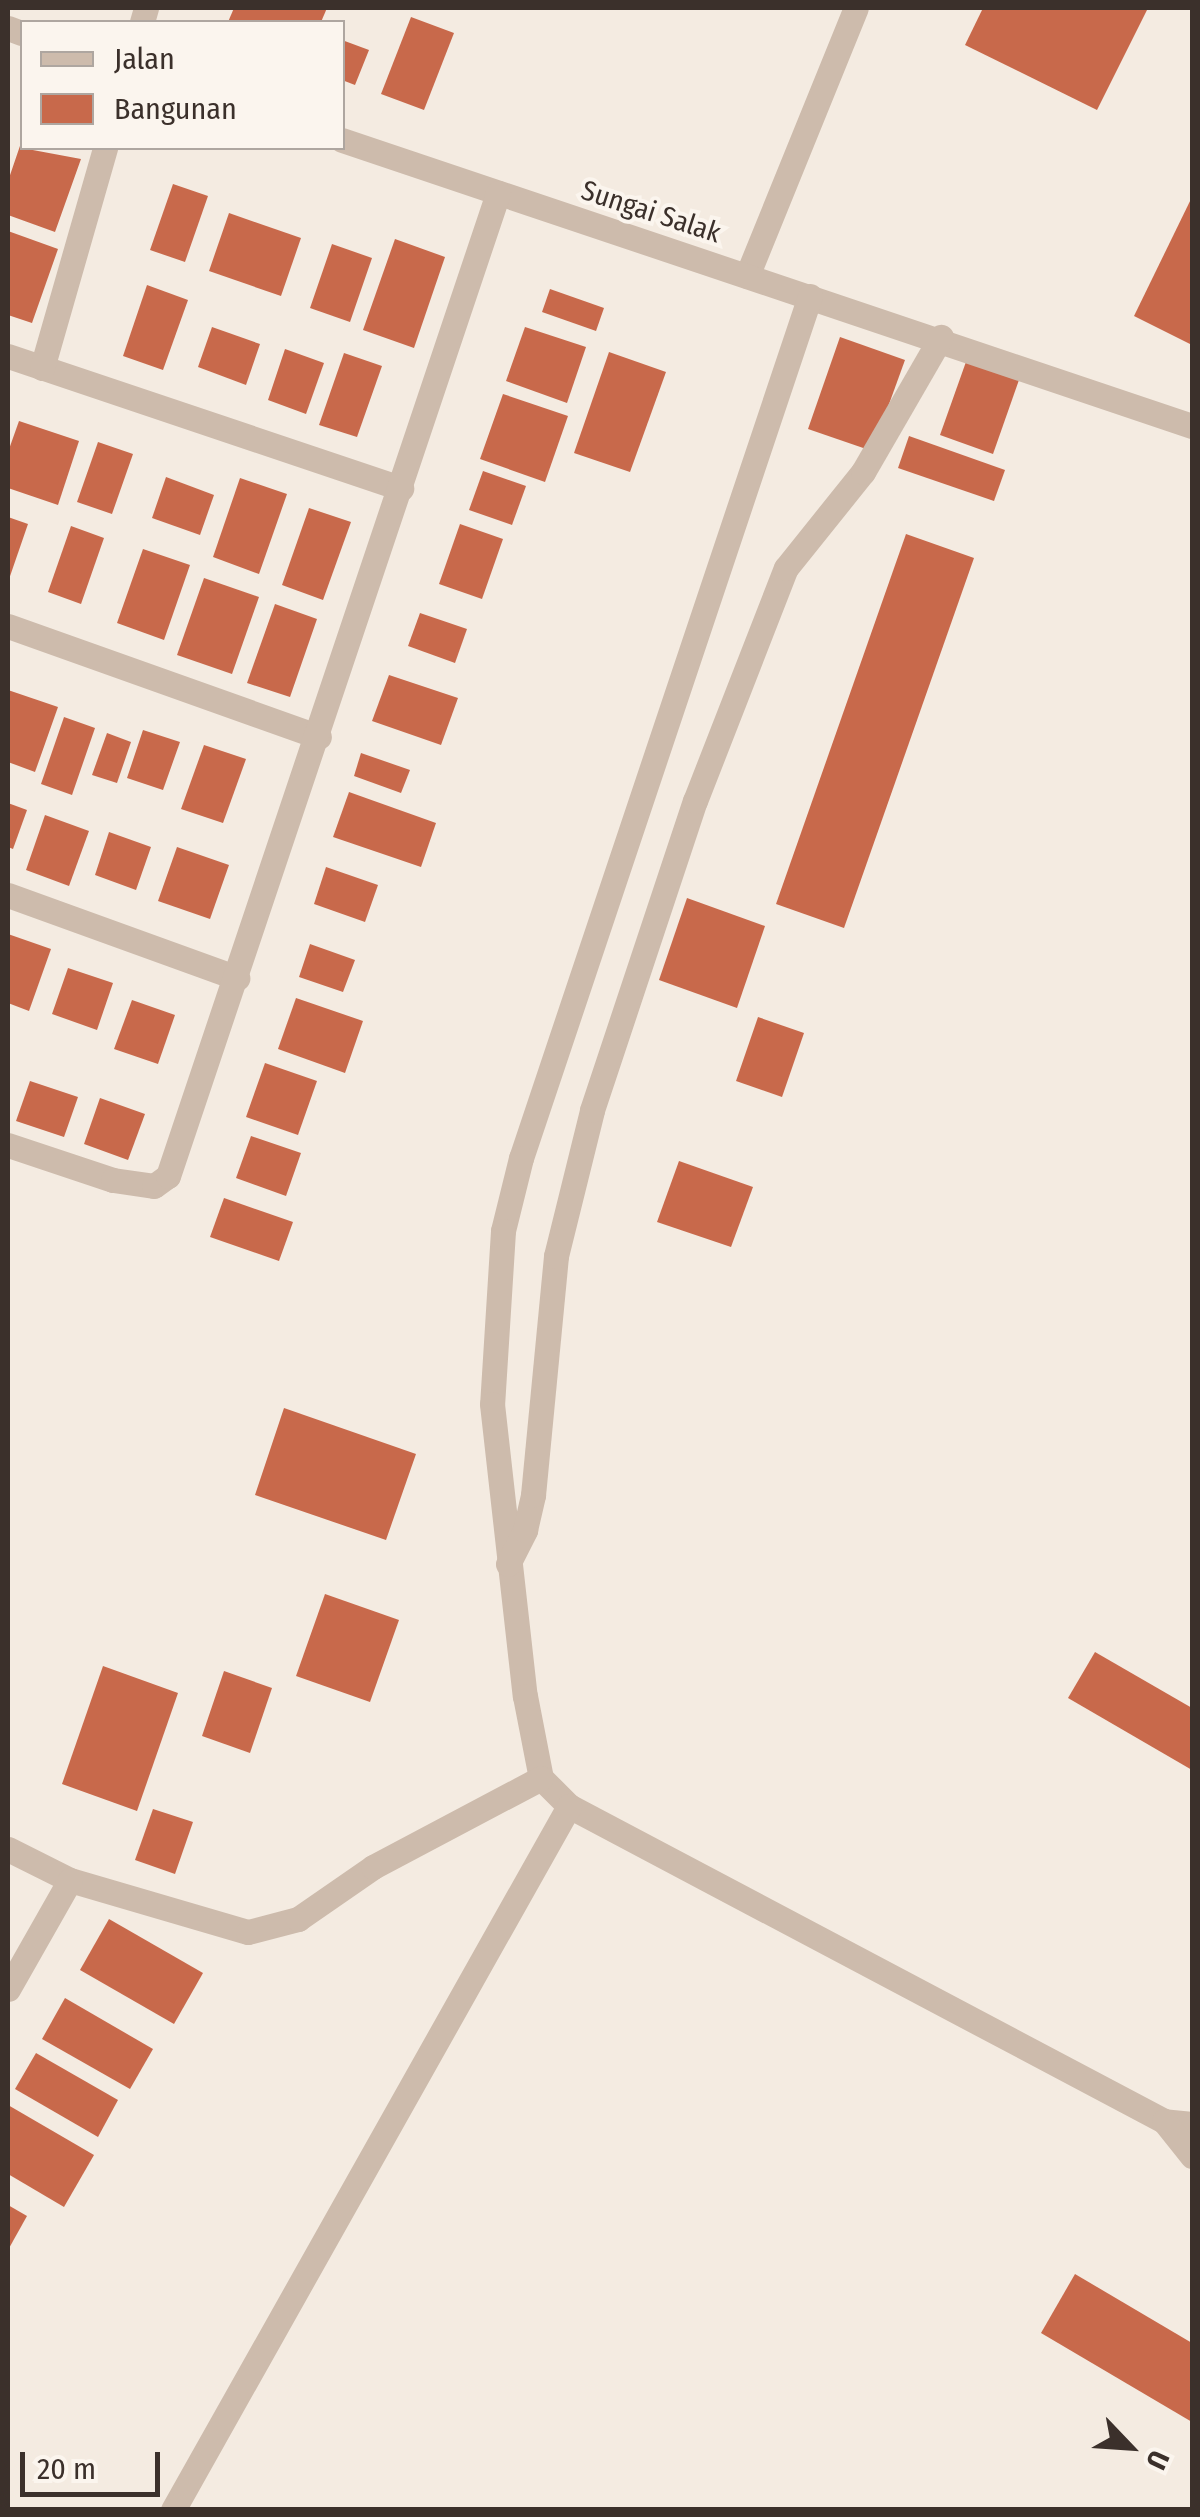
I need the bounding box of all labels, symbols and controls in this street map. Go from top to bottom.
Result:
legend [20,20,345,150]
text: Jalan [114,41,175,77]
text: Bangunan [114,91,237,127]
street label: Sungai Salak [577,174,725,250]
north arrow [1080,2397,1180,2497]
scale bar [25,2432,165,2494]
text: U [1139,2445,1176,2474]
text: 20 m [37,2451,96,2487]

